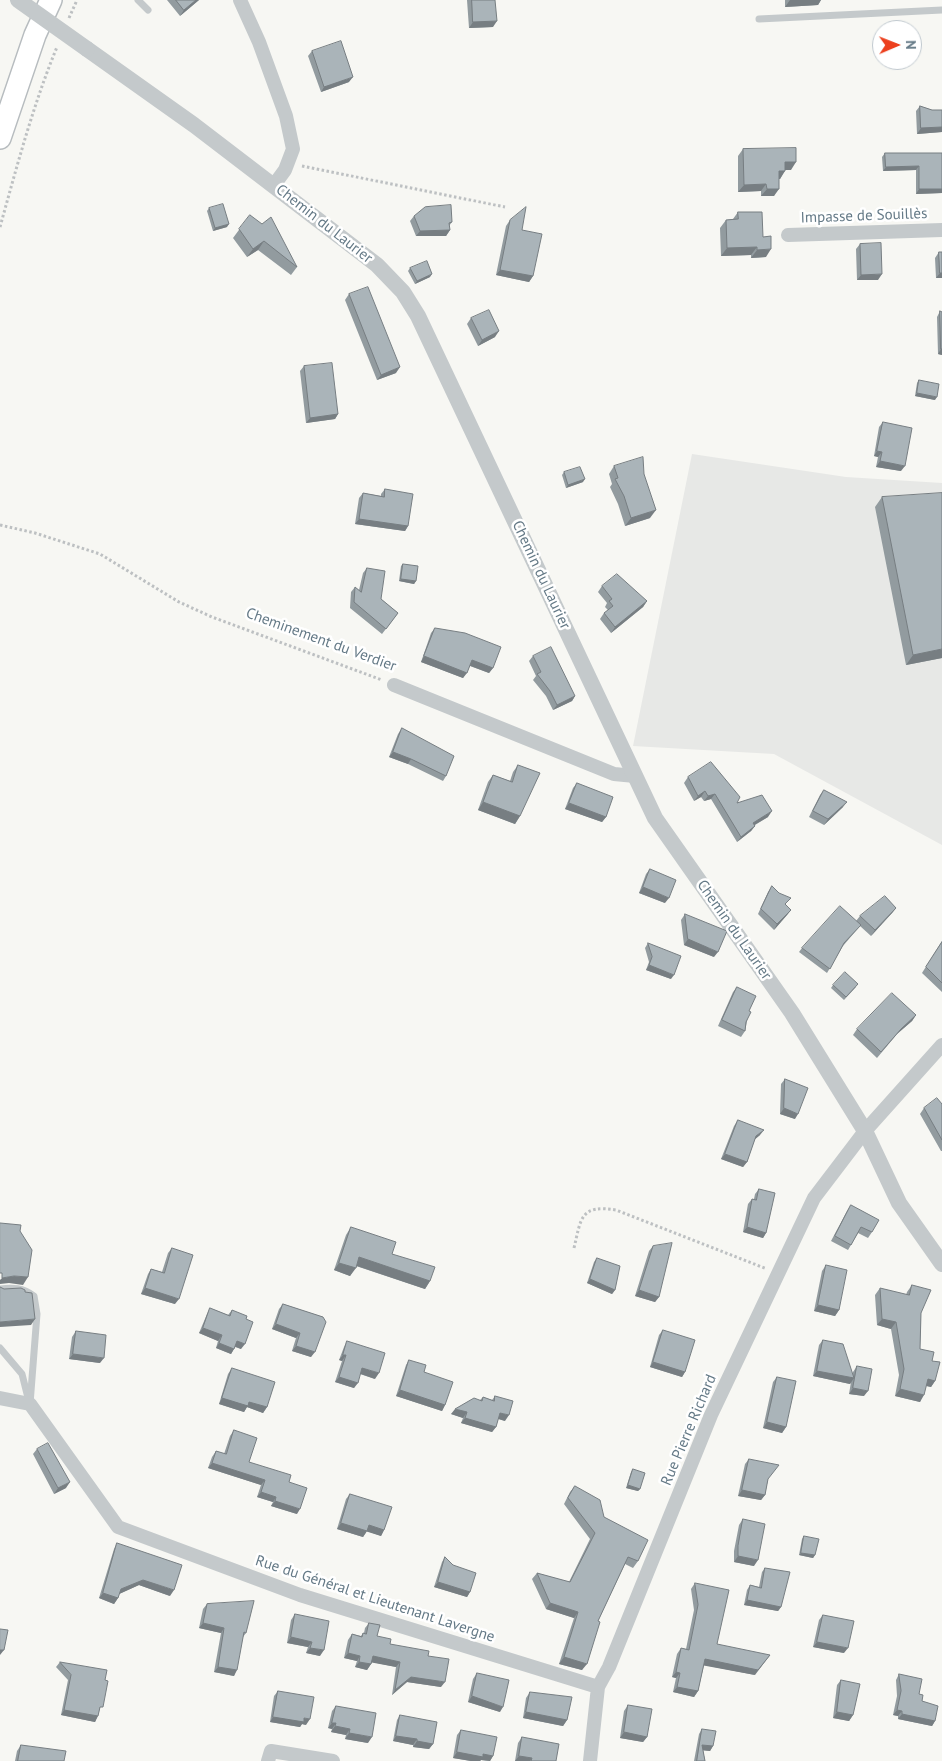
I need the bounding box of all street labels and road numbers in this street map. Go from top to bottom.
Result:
street label: Chemin du Laurier [272,181,376,267]
street label: Impasse de Souillès [800,205,928,227]
street label: Chemin du Laurier [508,518,574,632]
street label: Cheminement du Verdier [243,604,399,676]
street label: Chemin du Laurier [693,877,775,983]
street label: Rue Pierre Richard [657,1372,721,1488]
street label: Rue du Général et Lieutenant Lavergne [253,1552,497,1646]

